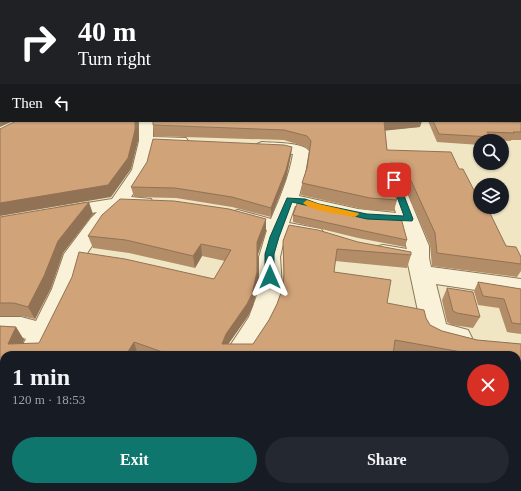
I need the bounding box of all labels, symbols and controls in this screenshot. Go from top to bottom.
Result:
icon: right [12,16,64,68]
text: 40 m [78,16,136,47]
text: Turn right [78,49,151,69]
icon: left [51,92,73,114]
text: Then [12,95,43,111]
map controls [473,134,509,214]
button: search [473,134,509,170]
pin [377,163,411,197]
icon: arrive [383,169,405,191]
button: layers [473,178,509,214]
position arrow [249,256,291,298]
text: 1 min [12,364,70,390]
button: close [467,364,509,406]
text: 120 m · 18:53 [12,392,85,407]
button: Exit [12,437,257,483]
button: Share [265,437,509,483]

